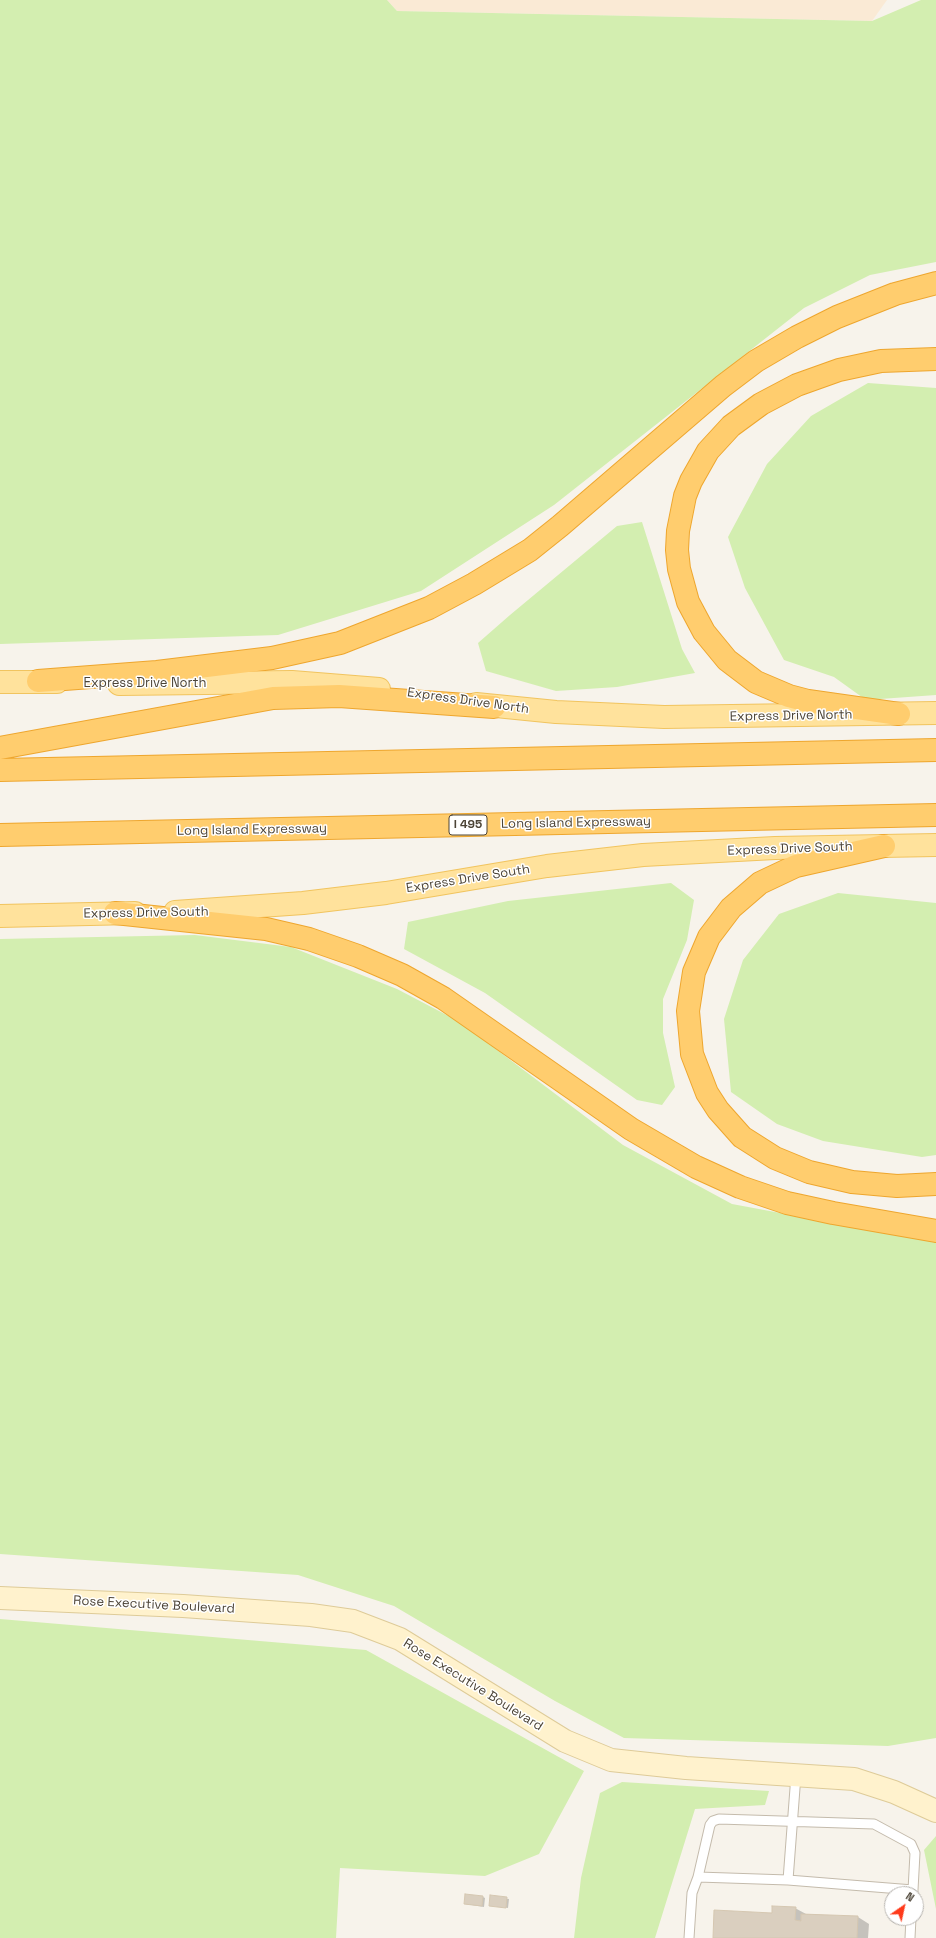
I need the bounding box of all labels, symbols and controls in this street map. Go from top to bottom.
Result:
street label: Express Drive North [84,675,206,691]
street label: Express Drive North [406,685,530,717]
street label: Express Drive North [729,707,853,725]
street label: Long Island Expressway [501,814,651,832]
road number: I 495 [449,815,487,835]
street label: Long Island Expressway [177,821,327,839]
street label: Express Drive South [727,839,853,859]
street label: Express Drive South [405,862,531,896]
street label: Express Drive South [83,904,209,922]
street label: Rose Executive Boulevard [73,1593,235,1617]
street label: Rose Executive Boulevard [400,1636,546,1734]
north arrow [884,1886,924,1926]
text: N [903,1889,917,1905]

